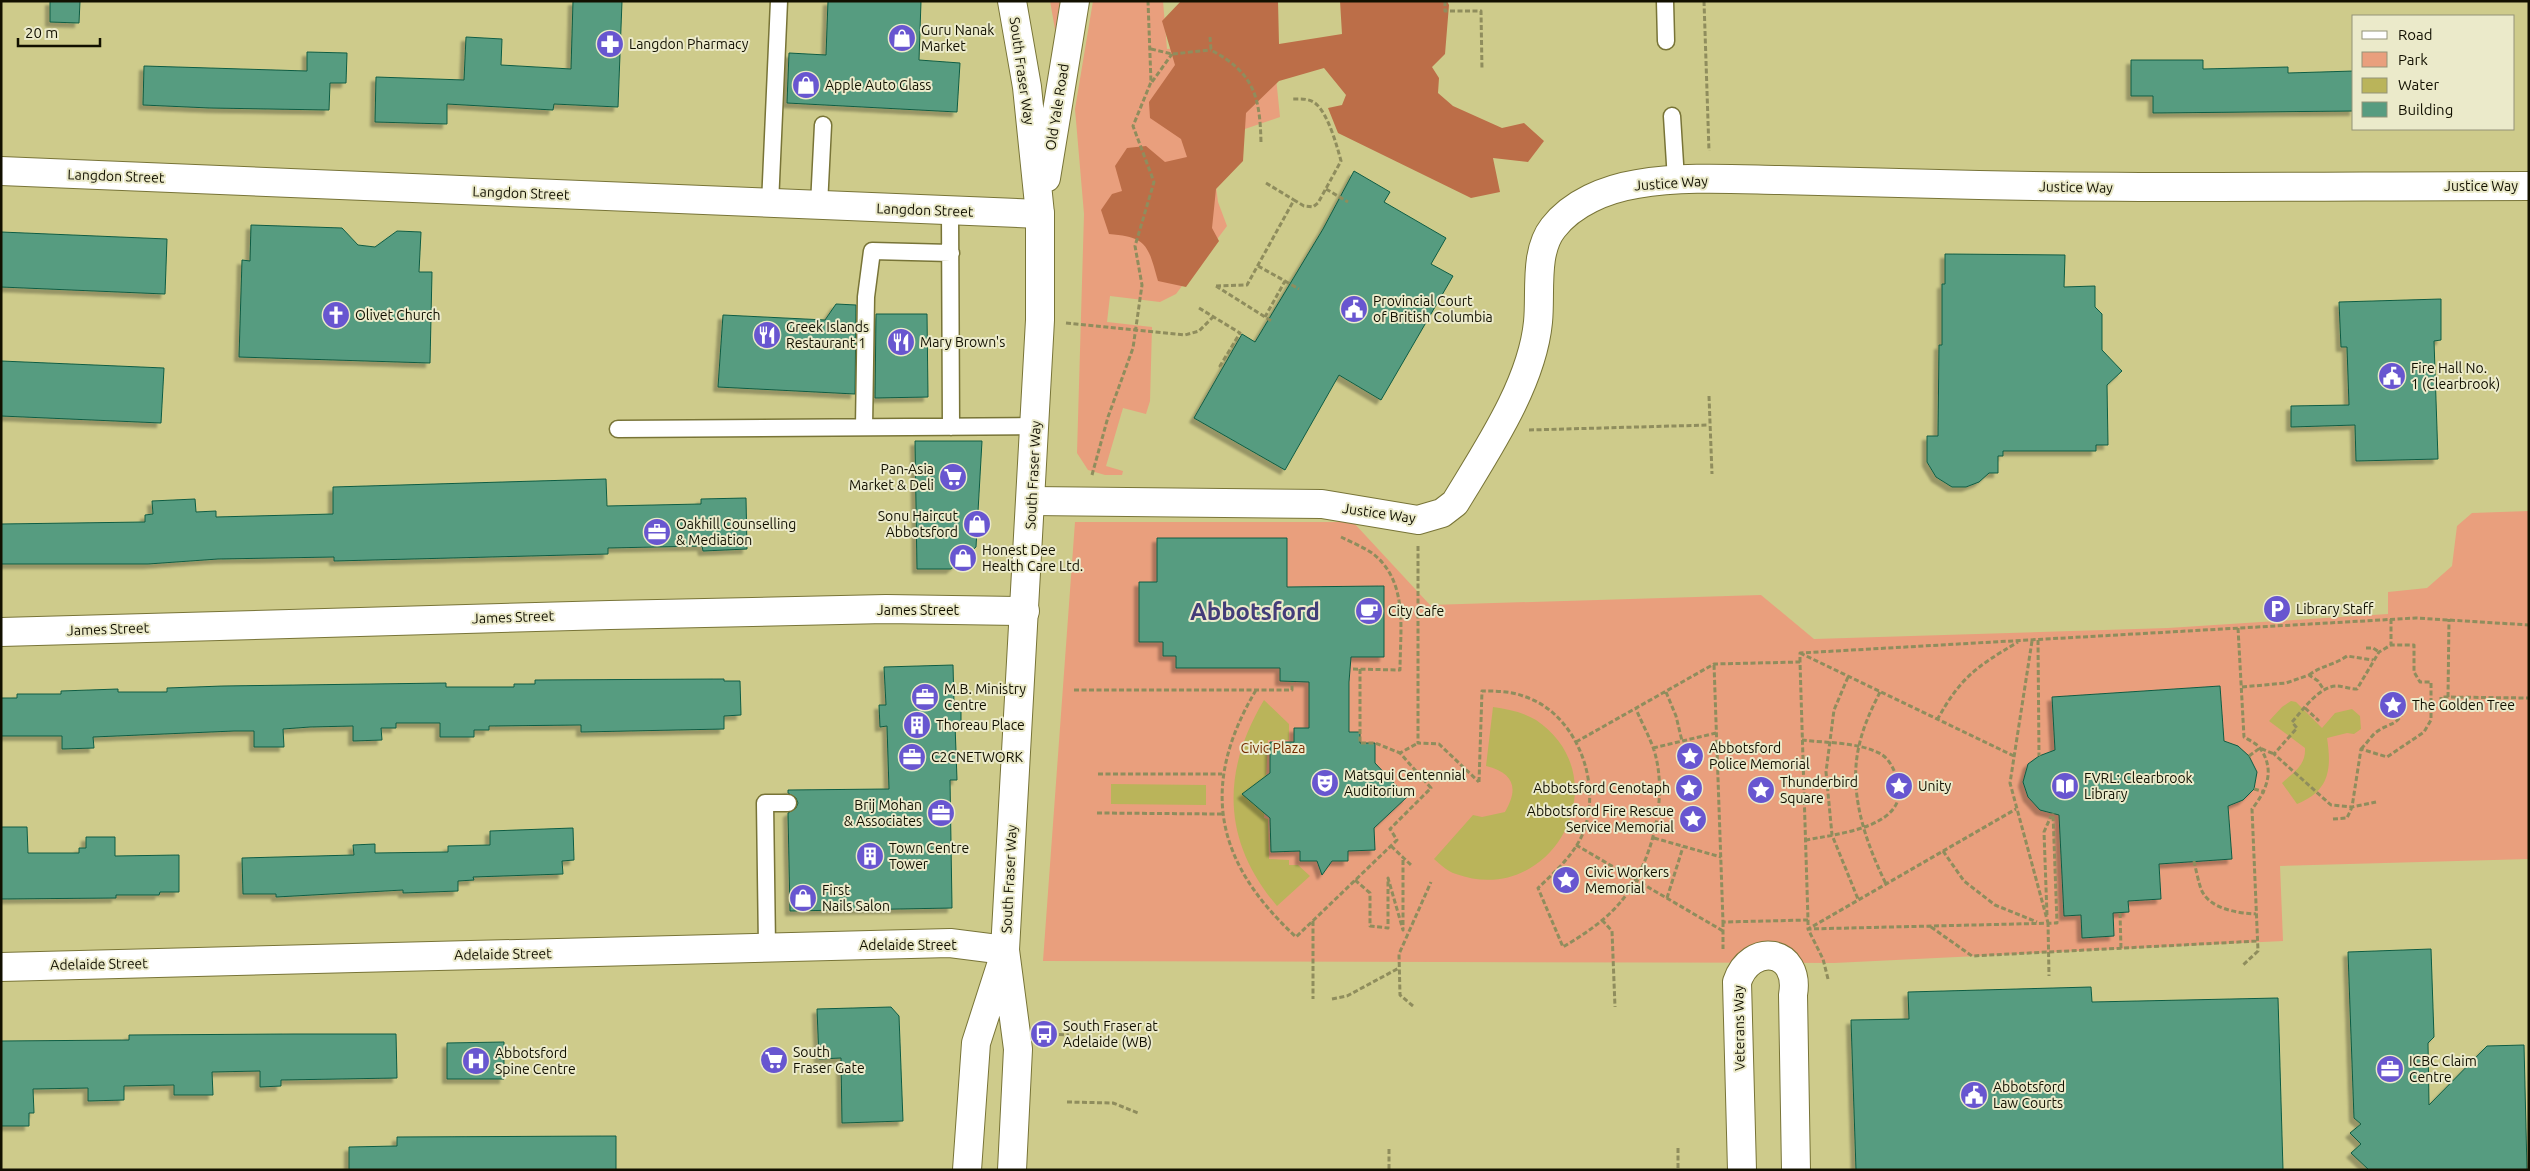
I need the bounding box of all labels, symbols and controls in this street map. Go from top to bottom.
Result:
scale bar [18,15,100,47]
legend [2352,15,2515,130]
street label: South Fraser Way [1007,16,1038,126]
place label: Guru Nanak Market [921,22,994,54]
shop icon: Guru Nanak Market [887,23,917,53]
text: 20 m [25,24,58,41]
text: Road [2398,26,2433,43]
pharmacy icon: Langdon Pharmacy [595,29,625,59]
place label: Langdon Pharmacy [629,36,749,52]
text: Park [2398,51,2428,68]
street label: Old Yale Road [1042,62,1072,152]
shop icon: Apple Auto Glass [791,70,821,100]
text: Water [2398,76,2439,93]
place label: Apple Auto Glass [825,77,931,93]
text: Building [2398,101,2453,118]
street label: Langdon Street [67,166,165,186]
street label: Justice Way [1634,172,1709,194]
street label: Justice Way [2039,178,2113,196]
street label: Justice Way [2444,178,2518,194]
street label: Langdon Street [472,183,570,203]
street label: Langdon Street [876,200,974,220]
place label: Provincial Court of British Columbia [1373,293,1493,325]
public building icon: Provincial Court of British Columbia [1339,294,1369,324]
church icon: Olivet Church [321,300,351,330]
place label: Olivet Church [355,307,441,323]
place label: Greek Islands Restaurant 1 [786,319,869,351]
restaurant icon: Greek Islands Restaurant 1 [752,320,782,350]
restaurant icon: Mary Brown's [886,327,916,357]
place label: Mary Brown's [920,334,1005,350]
place label: Fire Hall No. 1 (Clearbrook) [2411,360,2500,392]
public building icon: Fire Hall No. 1 (Clearbrook) [2377,361,2407,391]
street label: South Fraser Way [1022,420,1044,530]
place label: Pan-Asia Market & Deli [849,461,934,493]
supermarket icon: Pan-Asia Market & Deli [938,462,968,492]
street label: Justice Way [1341,500,1417,526]
place label: Sonu Haircut Abbotsford [878,508,958,540]
shop icon: Sonu Haircut Abbotsford [962,509,992,539]
place label: Oakhill Counselling & Mediation [676,516,796,548]
office icon: Oakhill Counselling & Mediation [642,517,672,547]
place label: Honest Dee Health Care Ltd. [982,542,1083,574]
shop icon: Honest Dee Health Care Ltd. [948,543,978,573]
parking icon: Library Staff [2262,594,2292,624]
cafe icon: City Cafe [1354,596,1384,626]
district label: Abbotsford [1190,598,1320,625]
place label: Library Staff [2296,601,2374,617]
street label: James Street [877,602,960,618]
place label: City Cafe [1388,603,1444,619]
street label: James Street [472,608,555,626]
street label: James Street [67,620,150,638]
place label: M.B. Ministry Centre [944,681,1026,713]
office icon: M.B. Ministry Centre [910,682,940,712]
place icon: The Golden Tree [2378,690,2408,720]
place label: The Golden Tree [2412,697,2515,713]
building icon: Thoreau Place [902,710,932,740]
place label: Thoreau Place [936,717,1025,733]
park label: Civic Plaza [1241,740,1305,756]
place label: Abbotsford Police Memorial [1709,740,1810,772]
place icon: Abbotsford Police Memorial [1675,741,1705,771]
office icon: C2CNETWORK [897,742,927,772]
place label: C2CNETWORK [931,749,1023,765]
place label: Matsqui Centennial Auditorium [1344,767,1466,799]
theatre icon: Matsqui Centennial Auditorium [1310,768,1340,798]
place label: FVRL: Clearbrook Library [2084,770,2193,802]
place icon: Unity [1884,771,1914,801]
library icon: FVRL: Clearbrook Library [2050,771,2080,801]
place icon: Abbotsford Cenotaph [1674,773,1704,803]
place label: Thunderbird Square [1780,774,1858,806]
place icon: Thunderbird Square [1746,775,1776,805]
place label: Unity [1918,778,1951,794]
place label: Abbotsford Cenotaph [1533,780,1670,796]
place label: Brij Mohan & Associates [844,797,922,829]
office icon: Brij Mohan & Associates [926,798,956,828]
place label: Abbotsford Fire Rescue Service Memorial [1527,803,1674,835]
place icon: Abbotsford Fire Rescue Service Memorial [1678,804,1708,834]
street label: South Fraser Way [998,824,1020,934]
place label: Town Centre Tower [889,840,969,872]
building icon: Town Centre Tower [855,841,885,871]
place label: Civic Workers Memorial [1585,864,1669,896]
place icon: Civic Workers Memorial [1551,865,1581,895]
place label: First Nails Salon [822,882,890,914]
shop icon: First Nails Salon [788,883,818,913]
street label: Adelaide Street [859,937,957,953]
street label: Adelaide Street [454,945,552,963]
street label: Adelaide Street [50,955,148,973]
street label: Veterans Way [1730,985,1748,1071]
place label: South Fraser at Adelaide (WB) [1063,1018,1158,1050]
bus stop icon: South Fraser at Adelaide (WB) [1029,1019,1059,1049]
place label: South Fraser Gate [793,1044,865,1076]
place label: Abbotsford Spine Centre [495,1045,576,1077]
supermarket icon: South Fraser Gate [759,1045,789,1075]
hospital icon: Abbotsford Spine Centre [461,1046,491,1076]
place label: ICBC Claim Centre [2409,1053,2477,1085]
office icon: ICBC Claim Centre [2375,1054,2405,1084]
place label: Abbotsford Law Courts [1993,1079,2065,1111]
public building icon: Abbotsford Law Courts [1959,1080,1989,1110]

